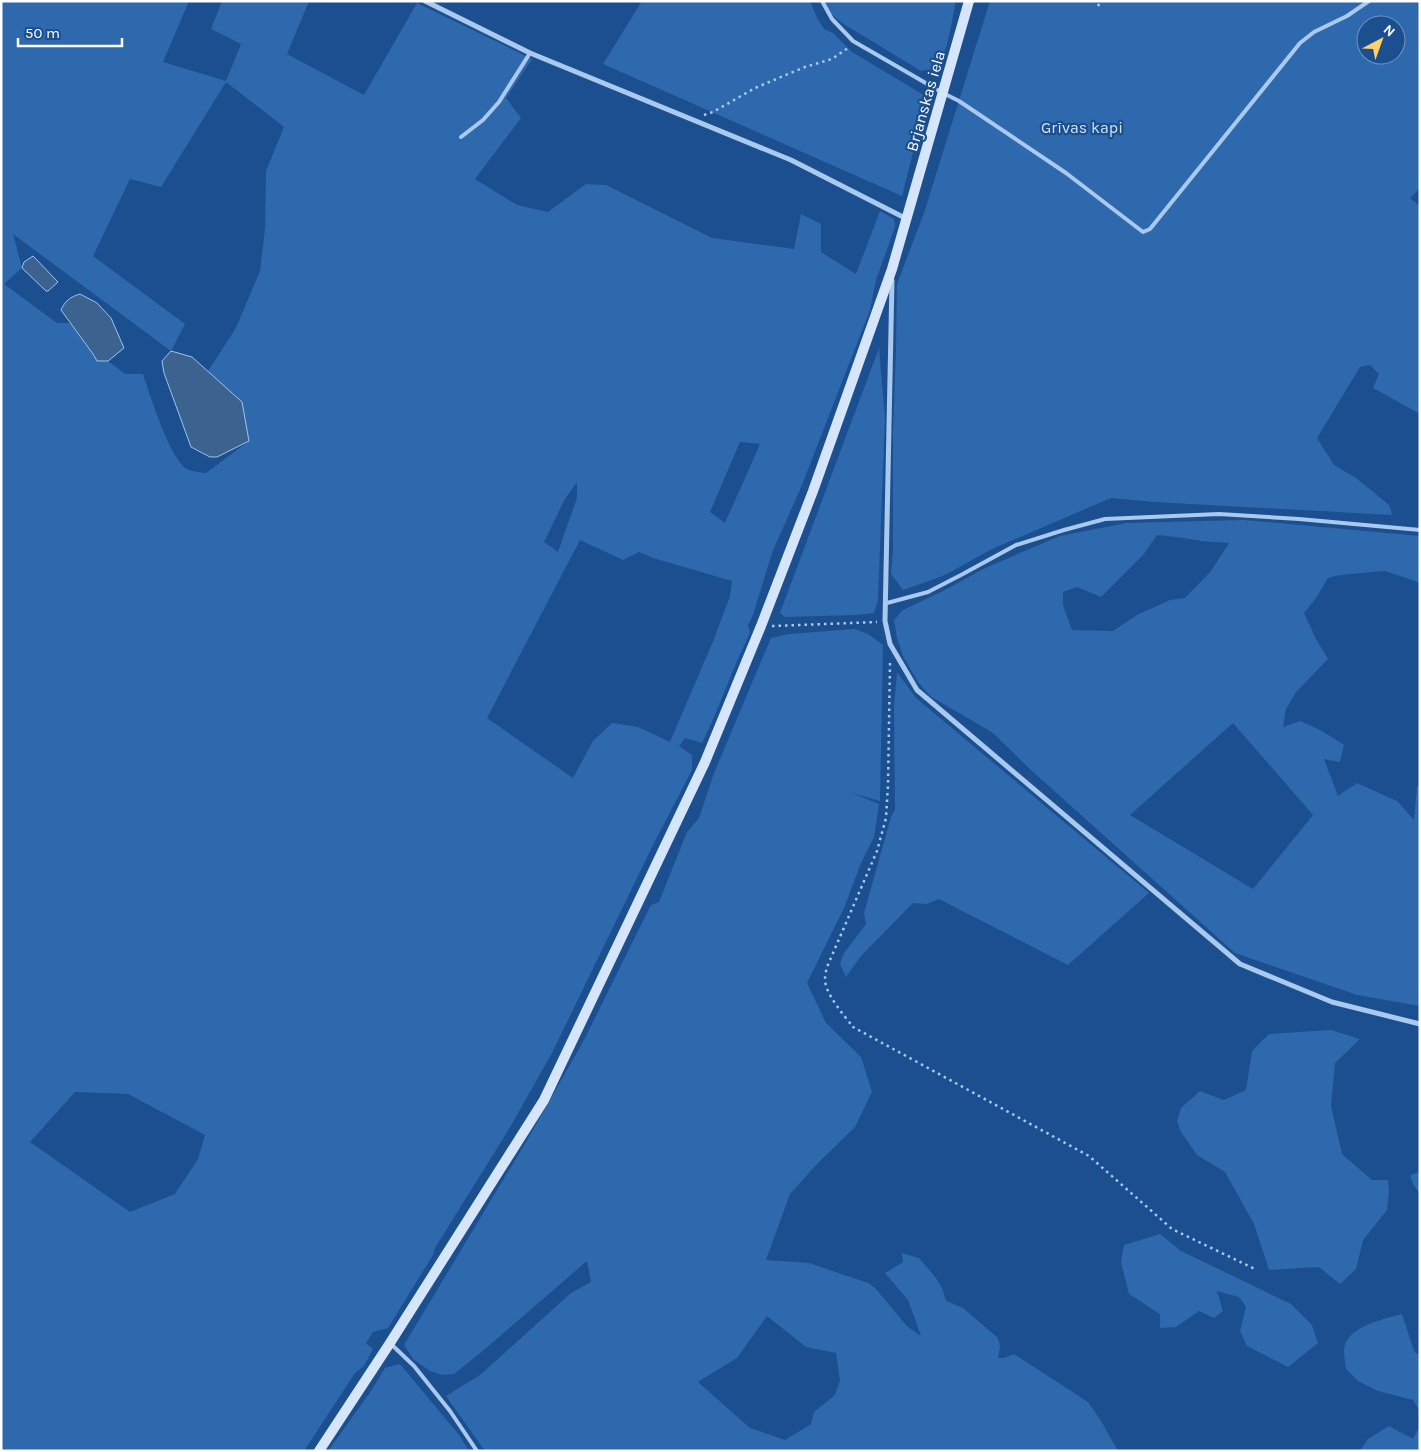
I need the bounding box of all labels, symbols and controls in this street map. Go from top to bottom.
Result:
scale bar [18,15,121,47]
north arrow [1356,15,1406,65]
text: N [1380,21,1399,40]
text: 50 m [25,24,60,42]
street label: Brjanskas iela [902,49,949,154]
park label: Grīvas kapi [1041,118,1123,137]

